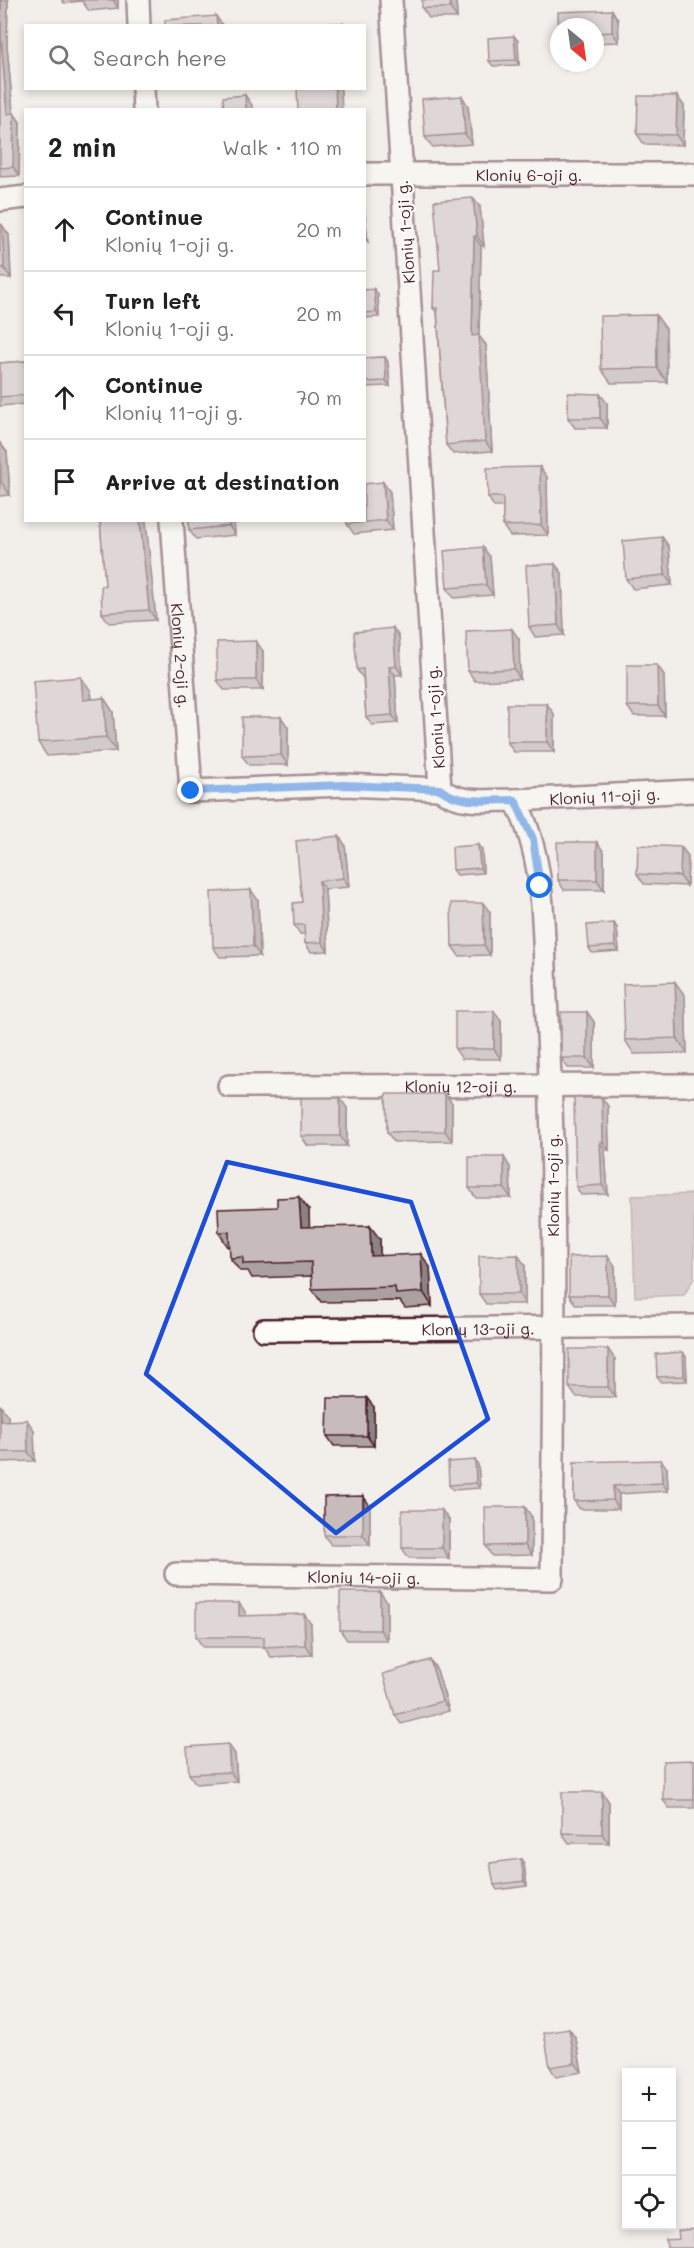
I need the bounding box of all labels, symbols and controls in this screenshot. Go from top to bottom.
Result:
north arrow [550,18,604,72]
search box [24,24,366,90]
icon: search [45,41,78,74]
text: Search here [93,43,227,72]
text: 2 min [48,130,116,164]
text: Walk · 110 m [222,134,342,160]
street label: Klonių 6-oji g. [476,164,582,185]
street label: Klonių 1-oji g. [391,180,419,284]
text: Continue [105,202,203,231]
icon: ahead [48,213,81,246]
text: 20 m [296,216,342,242]
text: Klonių 1-oji g. [105,231,235,257]
text: Turn left [105,286,201,315]
icon: left [48,297,81,330]
text: 20 m [296,300,342,326]
text: Klonių 1-oji g. [105,315,235,341]
text: Continue [105,370,203,399]
icon: ahead [48,381,81,414]
text: 70 m [296,384,342,410]
text: Klonių 11-oji g. [105,399,244,425]
icon: arrive [48,465,81,498]
text: Arrive at destination [105,467,340,496]
street label: Klonių 2-oji g. [167,602,196,709]
street label: Klonių 1-oji g. [421,665,449,769]
route end [177,777,203,803]
street label: Klonių 11-oji g. [549,782,661,809]
route start [526,872,552,898]
street label: Klonių 12-oji g. [405,1075,517,1096]
street label: Klonių 1-oji g. [542,1133,563,1237]
street label: Klonių 13-oji g. [421,1317,535,1339]
street label: Klonių 14-oji g. [307,1565,421,1588]
map controls [622,2068,676,2230]
button: + [622,2068,676,2122]
button: − [622,2122,676,2176]
button: locate [622,2176,676,2230]

